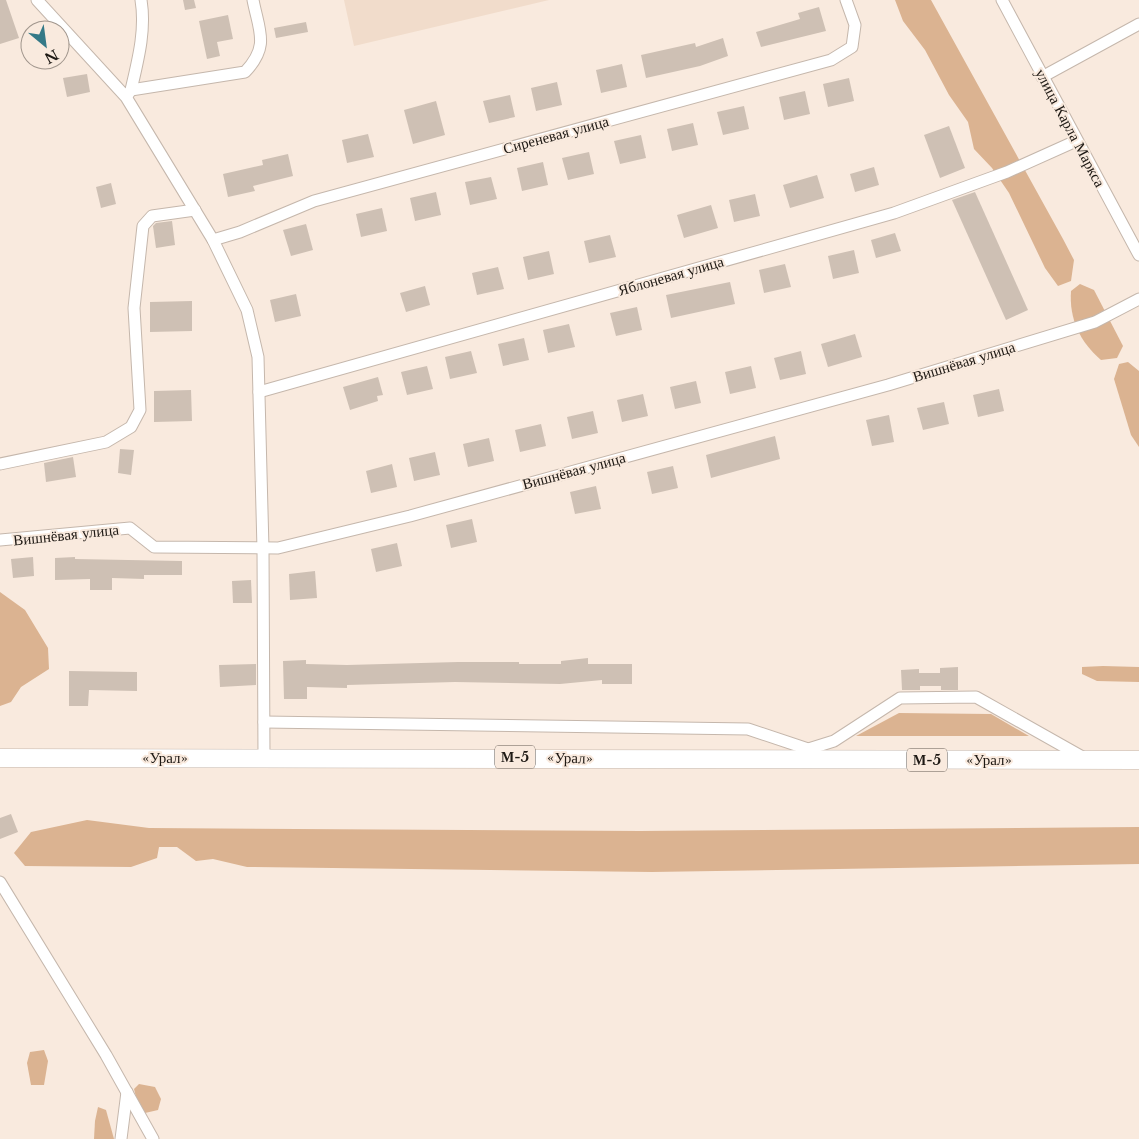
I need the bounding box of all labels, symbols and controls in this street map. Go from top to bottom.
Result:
north arrow [20,20,70,70]
text: N [41,45,61,67]
street label: улица Карла Маркса [1031,65,1110,191]
street label: Сиреневая улица [501,111,611,158]
street label: Яблоневая улица [616,251,726,300]
street label: Вишнёвая улица [910,337,1018,386]
street label: Вишнёвая улица [520,448,628,493]
street label: Вишнёвая улица [12,519,120,549]
road number: М-5 [495,746,535,769]
street label: «Урал» [142,748,188,767]
street label: «Урал» [547,748,593,767]
road number: М-5 [907,748,947,772]
street label: «Урал» [966,750,1012,769]

